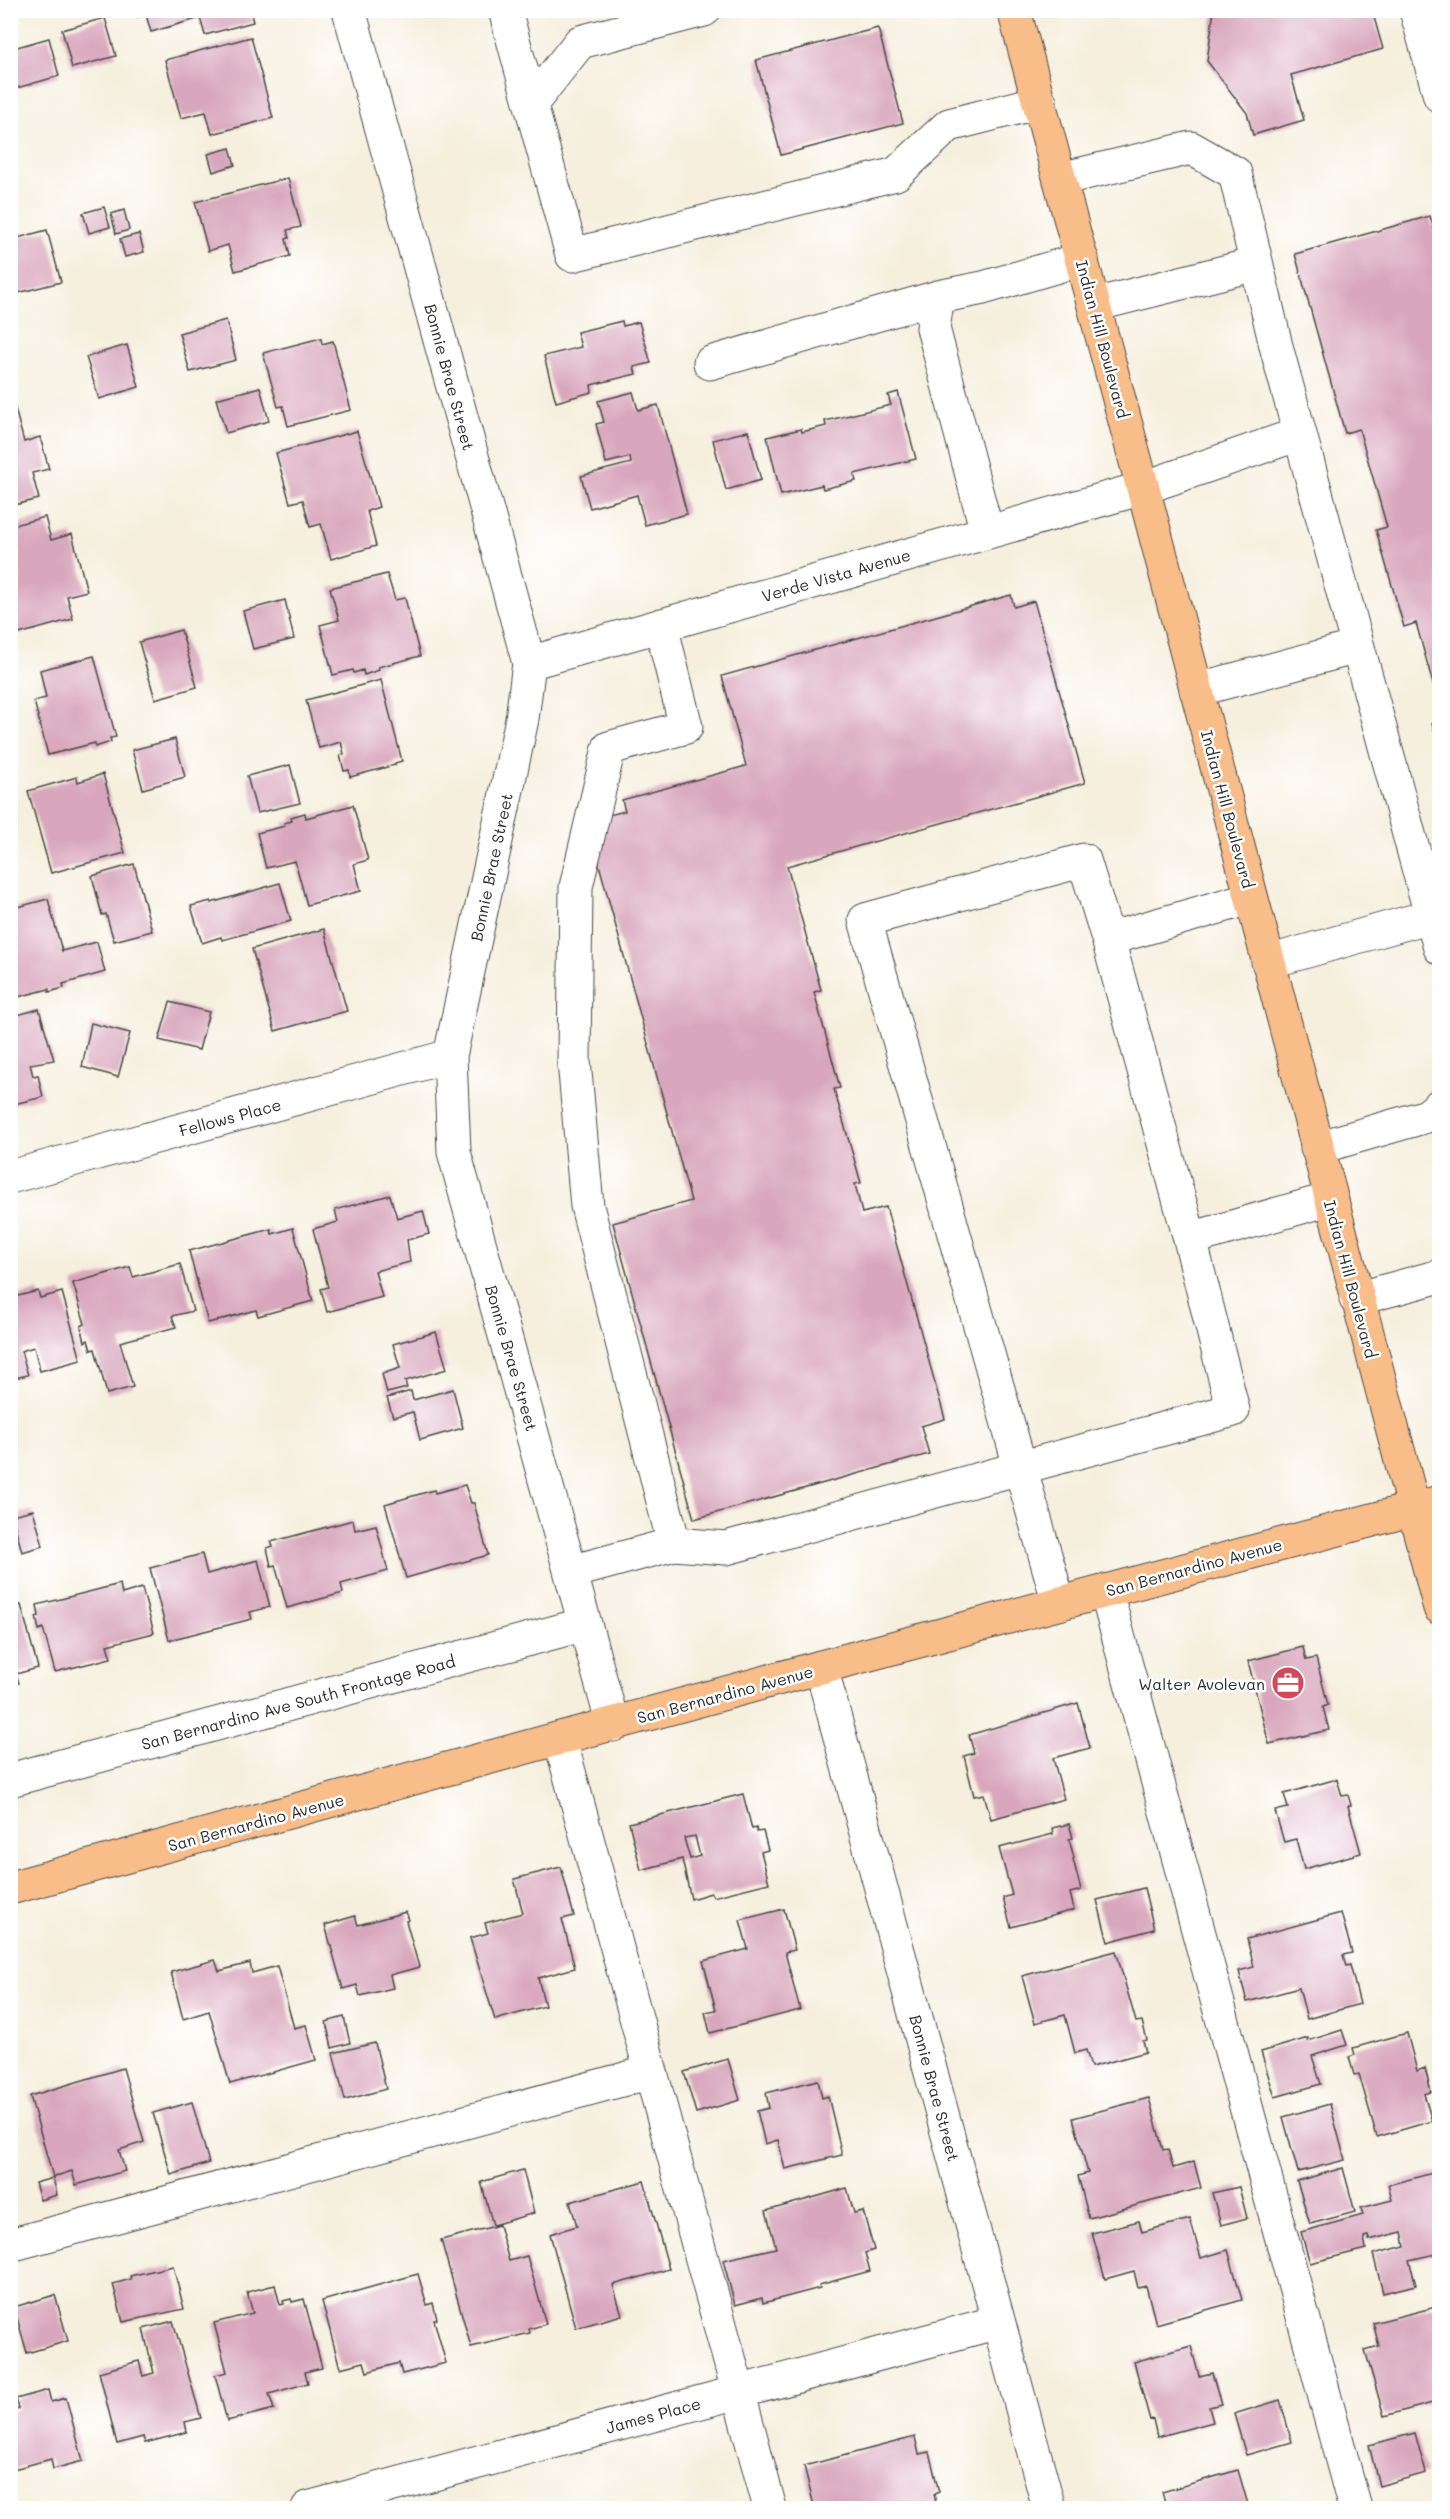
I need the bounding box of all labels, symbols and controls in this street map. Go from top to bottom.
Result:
street label: Indian Hill Boulevard [1072,258,1134,420]
street label: Bonnie Brae Street [420,301,480,453]
street label: Verde Vista Avenue [759,544,913,606]
street label: Indian Hill Boulevard [1197,728,1259,890]
street label: Bonnie Brae Street [465,791,517,943]
street label: Fellows Place [177,1093,283,1141]
street label: Indian Hill Boulevard [1320,1198,1382,1360]
street label: Bonnie Brae Street [481,1283,543,1433]
street label: San Bernardino Avenue [1104,1533,1284,1601]
street label: San Bernardino Ave South Frontage Road [139,1650,457,1754]
street label: San Bernardino Avenue [635,1660,815,1728]
office icon: Walter Avolevan [1270,1665,1306,1701]
place label: Walter Avolevan [1138,1673,1265,1694]
street label: San Bernardino Avenue [166,1788,346,1856]
street label: Bonnie Brae Street [905,2012,965,2164]
street label: James Place [603,2392,703,2438]

